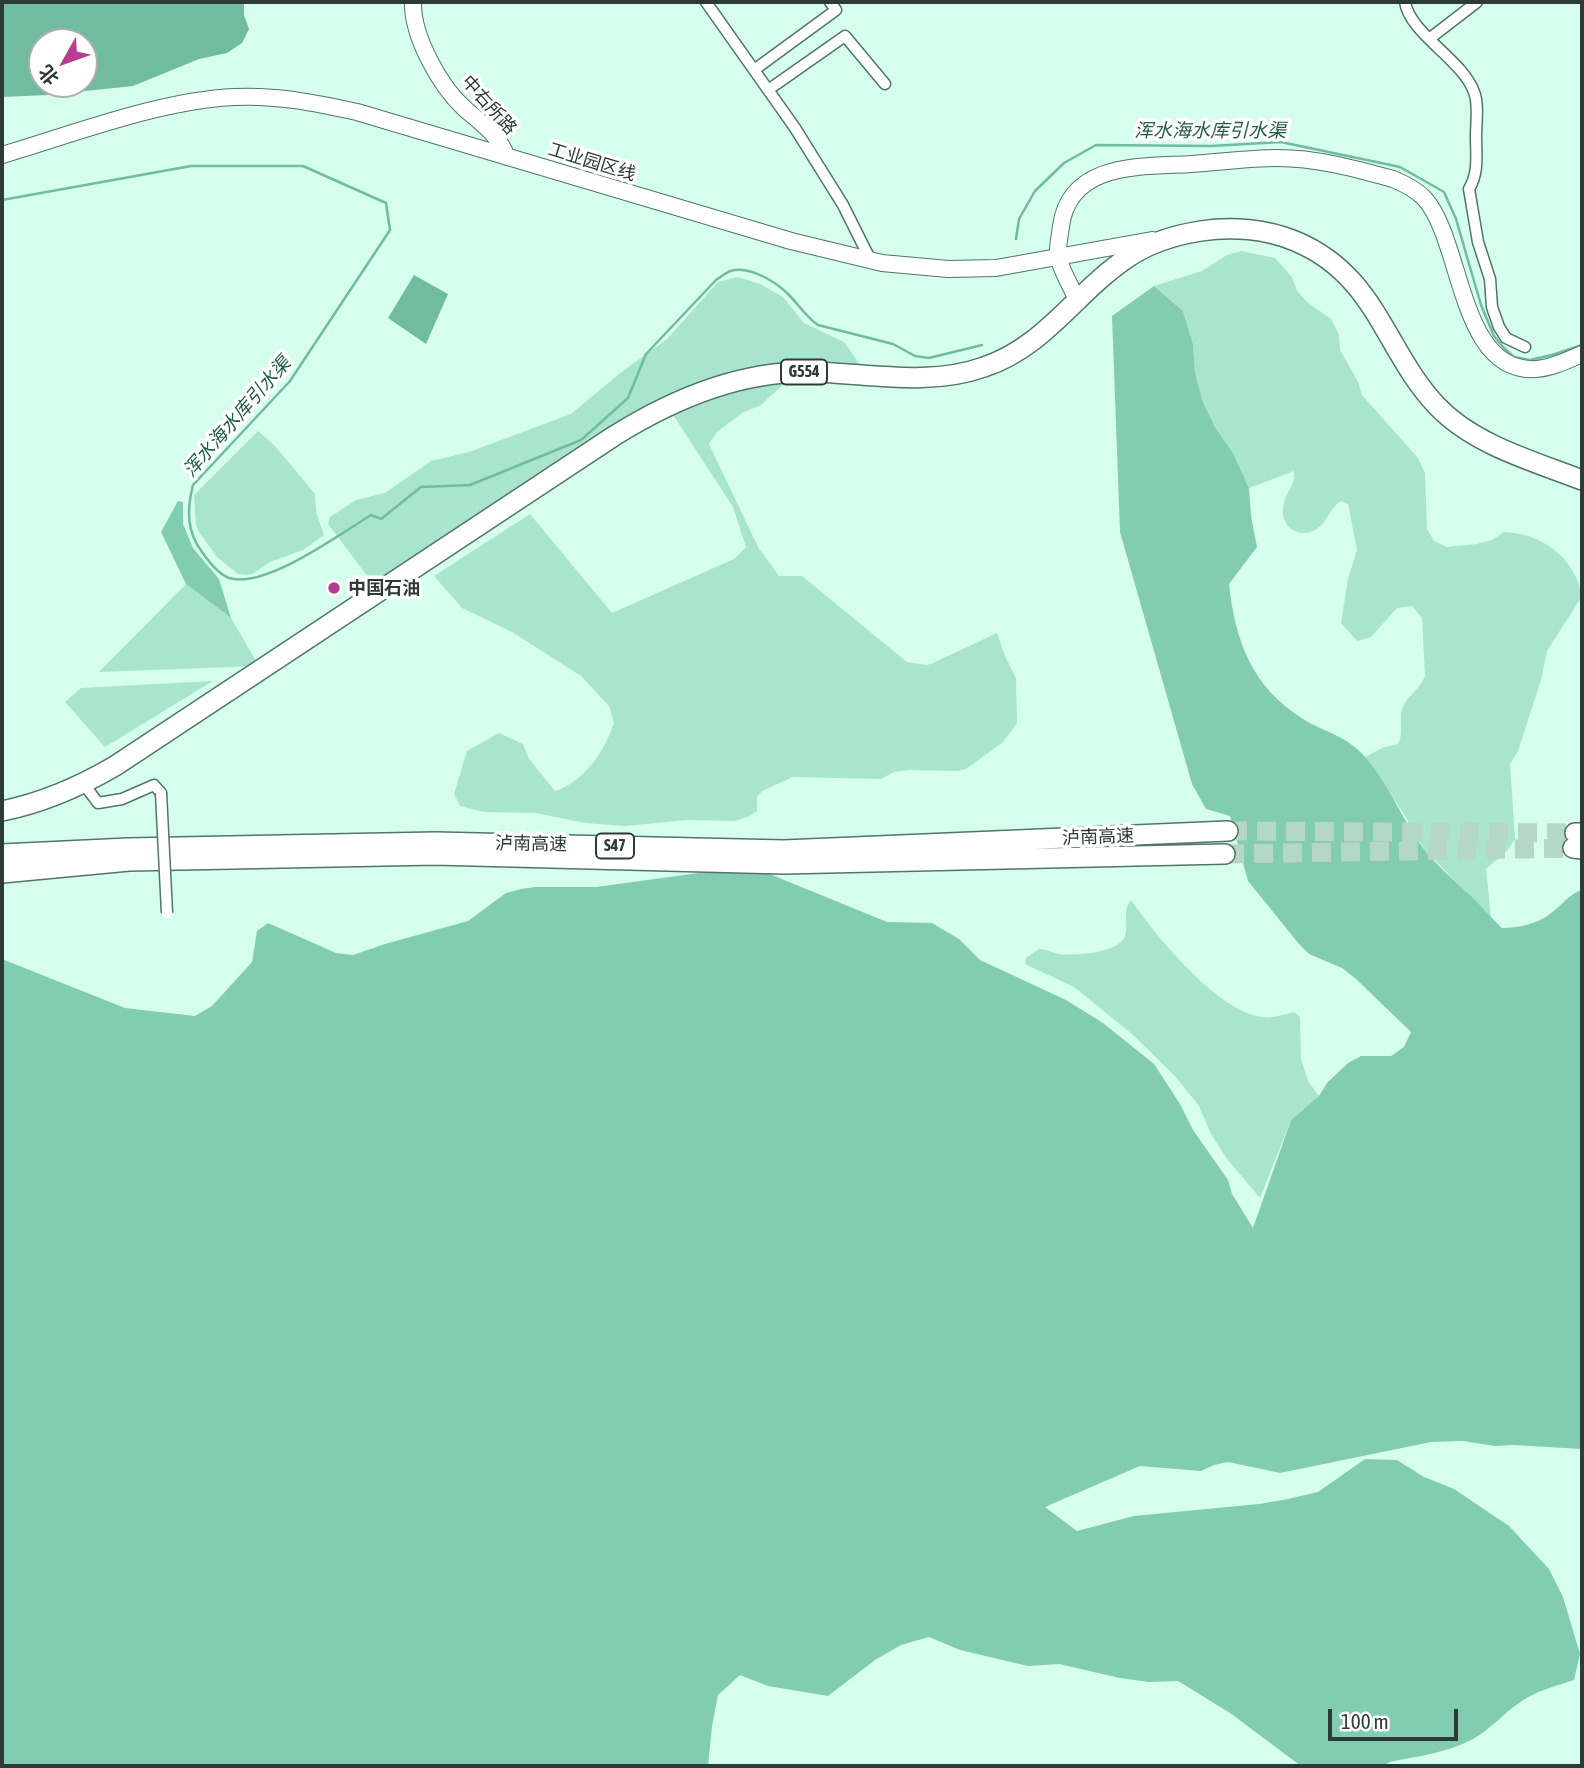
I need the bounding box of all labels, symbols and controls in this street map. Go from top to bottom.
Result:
north arrow [28,28,98,98]
text: 北 [34,61,63,90]
street label: 中右所路 [457,71,521,139]
water label: 浑水海水库引水渠 [1134,120,1286,142]
street label: 工业园区线 [546,139,638,185]
water label: 浑水海水库引水渠 [179,352,295,482]
road number: G554 [781,360,827,384]
place label: 中国石油 [348,577,420,599]
marker: 中国石油 [326,580,342,596]
street label: 泸南高速 [1062,825,1134,849]
street label: 泸南高速 [495,833,567,855]
road number: S47 [596,834,634,859]
scale bar [1332,1694,1462,1738]
text: 100 m [1341,1709,1389,1733]

